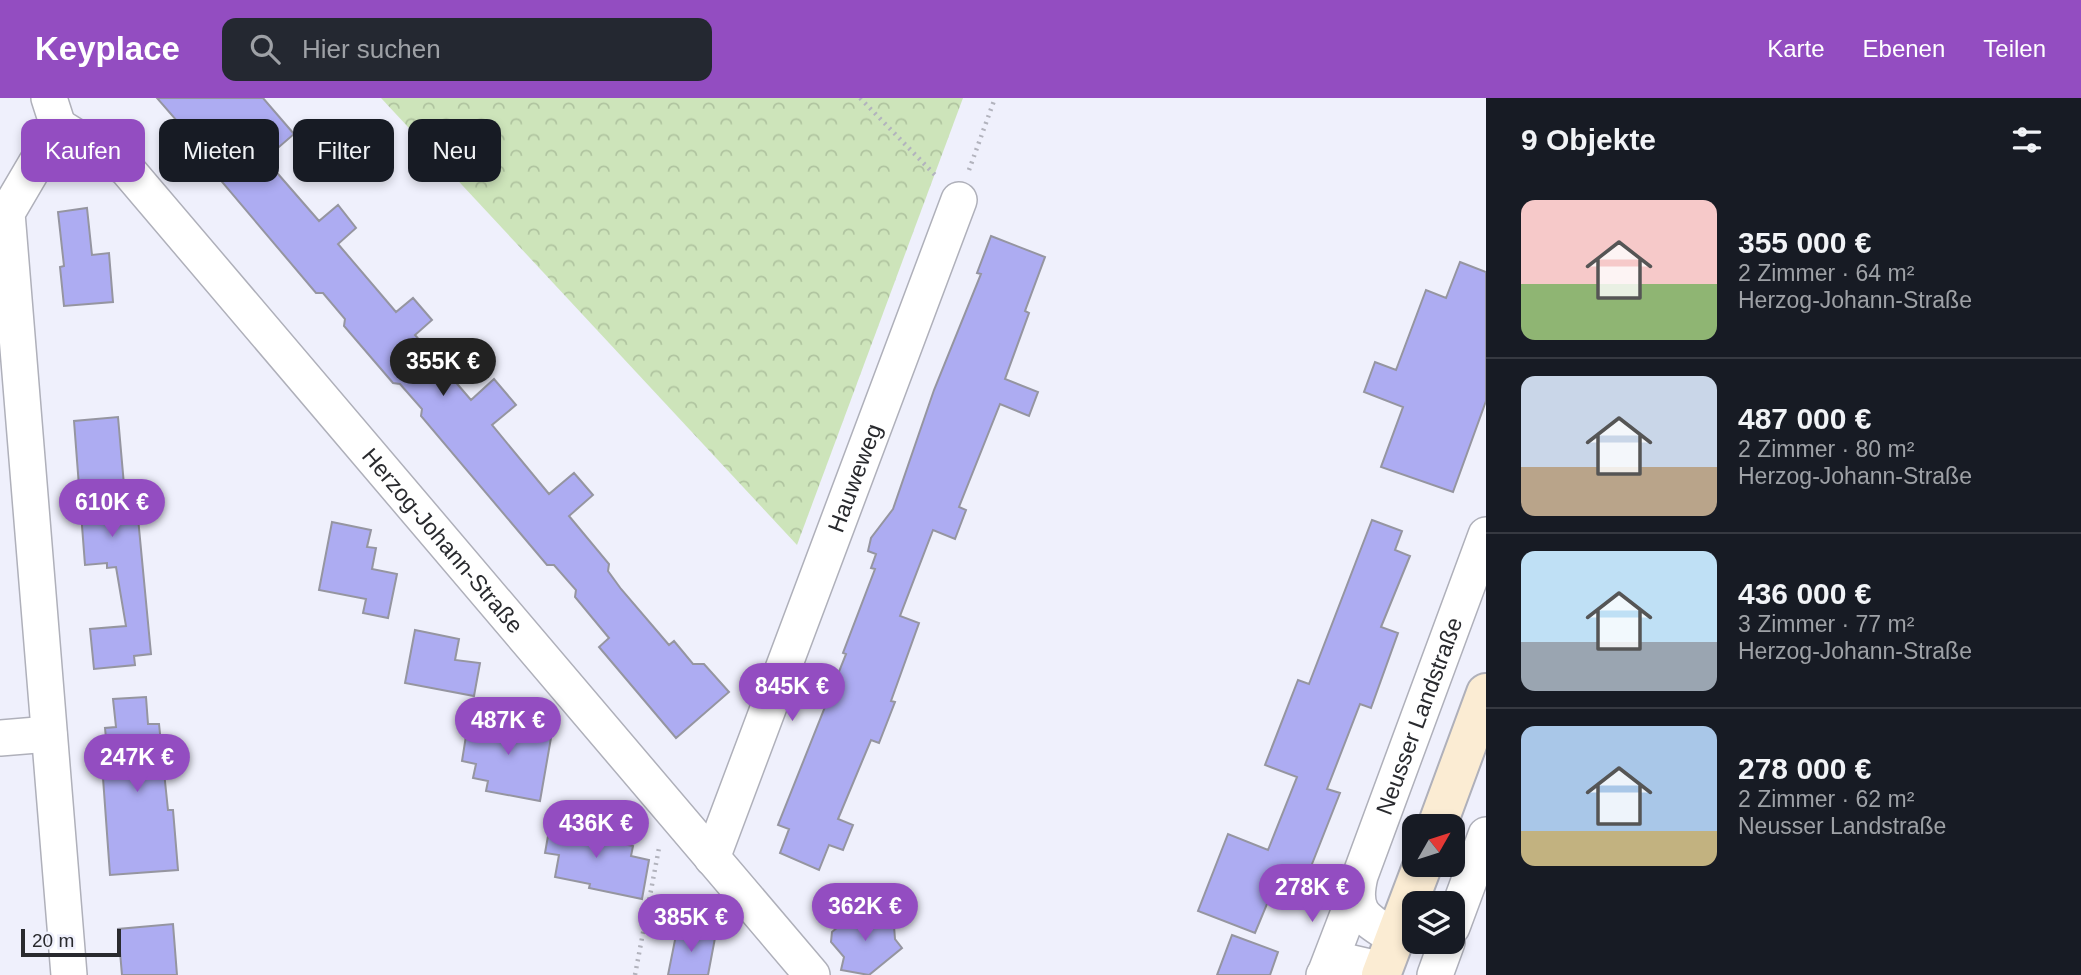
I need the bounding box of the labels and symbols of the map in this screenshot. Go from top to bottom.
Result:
pin: 355K € [386,338,500,398]
street label: Hauweweg [823,420,887,536]
street label: Herzog-Johann-Straße [357,443,528,638]
pin: 610K € [55,480,169,539]
street label: Neusser Landstraße [1371,614,1467,818]
pin: 845K € [735,664,849,723]
pin: 487K € [451,698,565,757]
pin: 247K € [80,734,194,794]
pin: 436K € [539,800,653,860]
north arrow [1402,814,1465,877]
pin: 278K € [1255,864,1369,924]
pin: 362K € [808,884,922,943]
pin: 385K € [634,894,748,954]
scale bar [21,926,121,958]

